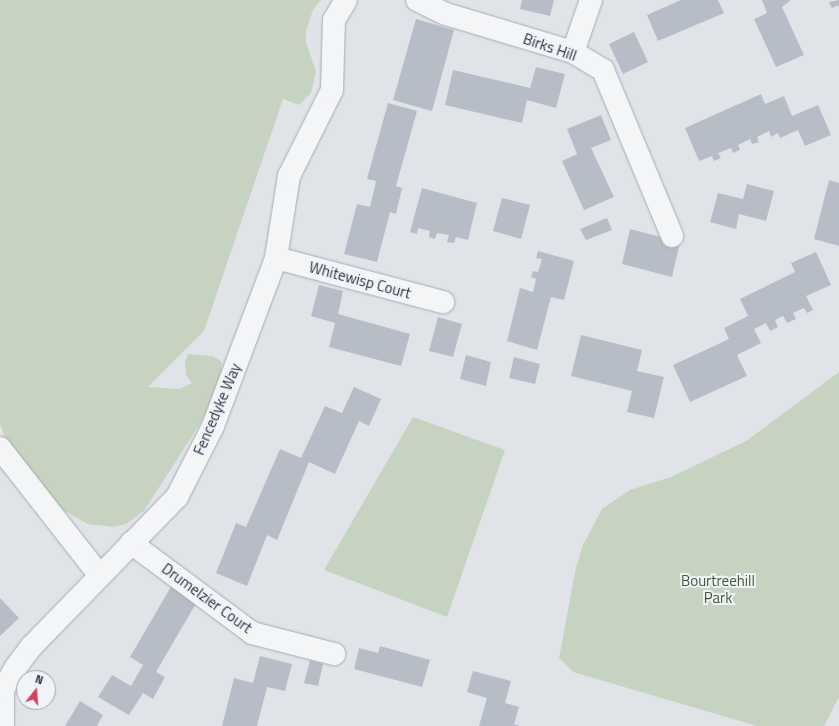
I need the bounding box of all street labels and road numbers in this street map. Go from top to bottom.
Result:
street label: Birks Hill [521,29,579,65]
street label: Whitewisp Court [307,258,413,302]
street label: Fencedyke Way [190,360,244,458]
street label: Drumelzier Court [158,559,256,637]

